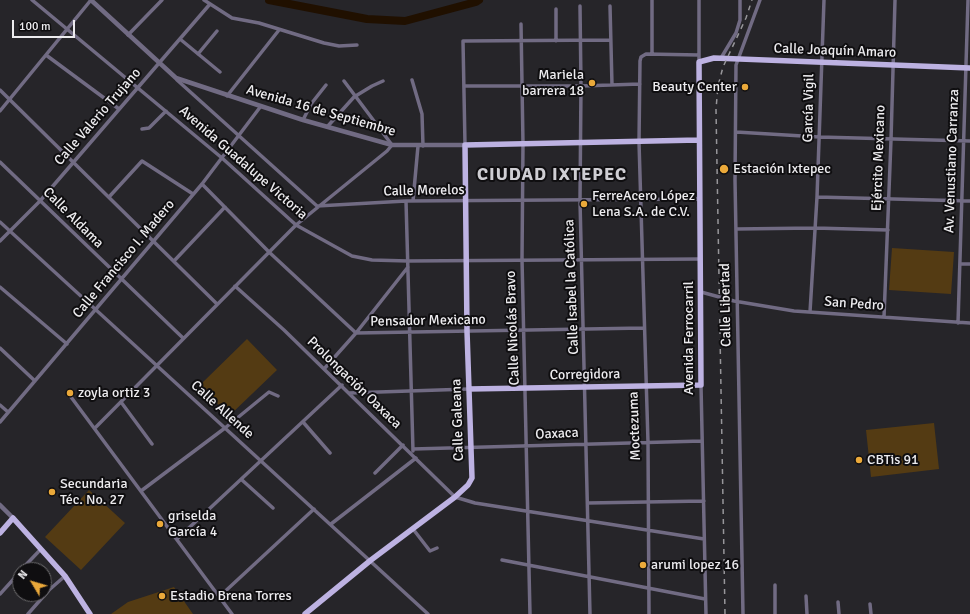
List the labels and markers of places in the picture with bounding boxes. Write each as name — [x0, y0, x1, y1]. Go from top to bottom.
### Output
place label: Mariela barrera 18 — [522, 67, 584, 100]
marker: Mariela barrera 18 — [587, 78, 597, 88]
place label: Beauty Center — [652, 79, 737, 95]
marker: Beauty Center — [740, 82, 750, 92]
place label: Estación Ixtepec — [733, 161, 831, 177]
marker: Estación Ixtepec — [718, 163, 730, 175]
place label: FerreAcero López Lena S.A. de C.V. — [592, 188, 695, 220]
marker: FerreAcero López Lena S.A. de C.V. — [579, 199, 589, 209]
place label: zoyla ortiz 3 — [78, 385, 150, 401]
marker: zoyla ortiz 3 — [65, 388, 75, 398]
place label: CBTis 91 — [867, 452, 919, 468]
marker: CBTis 91 — [854, 455, 864, 465]
place label: Secundaria Téc. No. 27 — [60, 476, 127, 508]
marker: Secundaria Téc. No. 27 — [47, 487, 57, 497]
place label: griselda García 4 — [168, 508, 217, 540]
marker: griselda García 4 — [155, 519, 165, 529]
place label: arumi lopez 16 — [651, 557, 739, 573]
marker: arumi lopez 16 — [638, 560, 648, 570]
place label: Estadio Brena Torres — [170, 588, 292, 604]
marker: Estadio Brena Torres — [157, 591, 167, 601]

